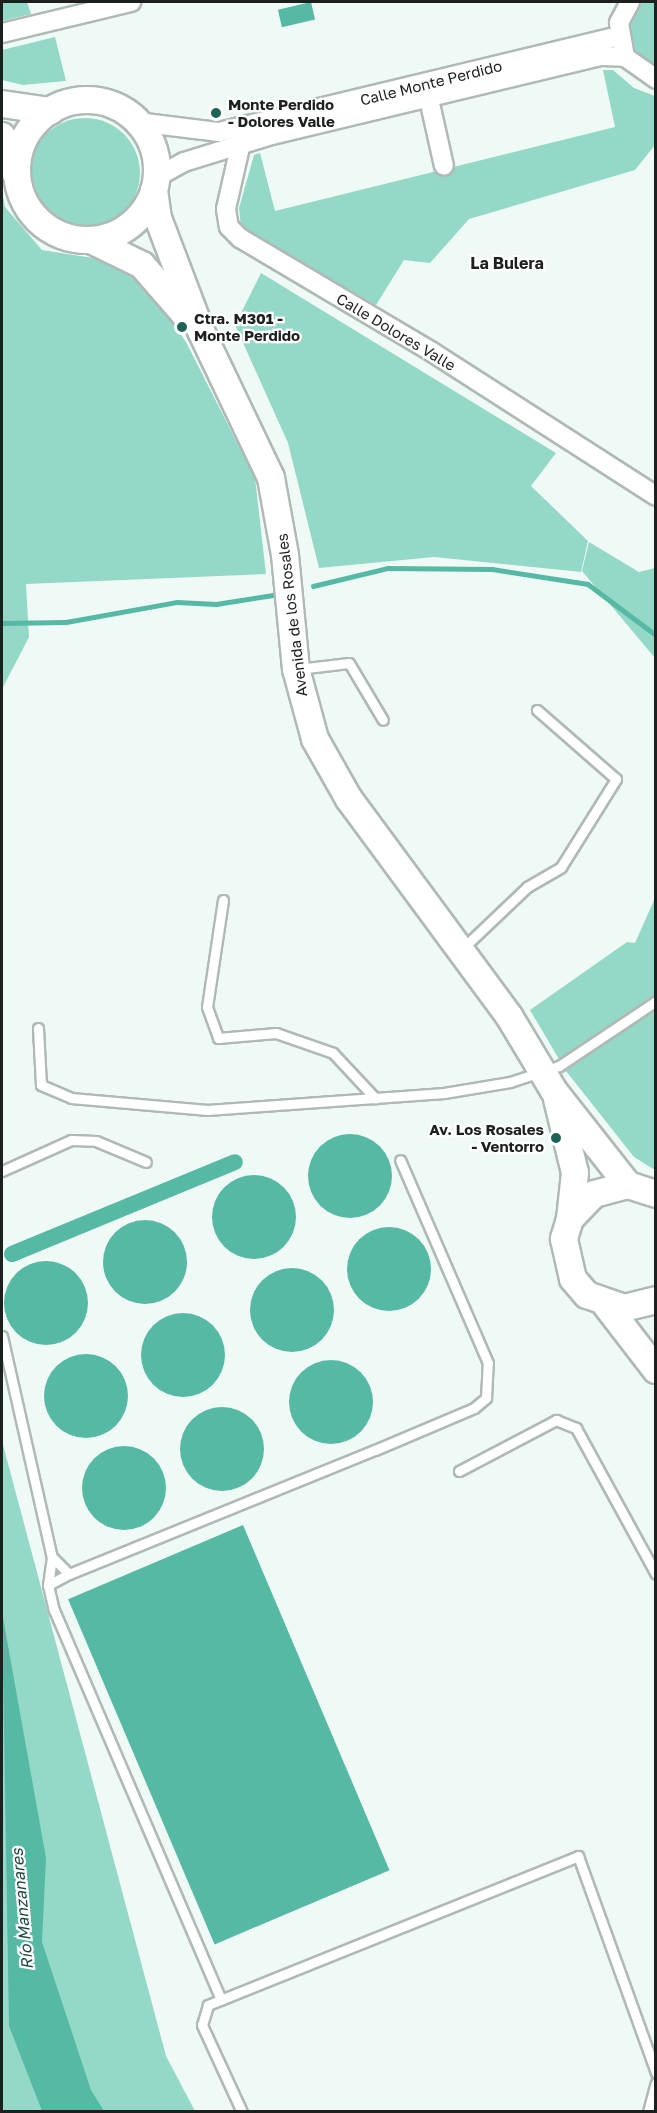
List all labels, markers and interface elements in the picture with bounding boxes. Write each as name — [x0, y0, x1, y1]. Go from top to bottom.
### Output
street label: Calle Monte Perdido — [358, 57, 504, 109]
place label: Monte Perdido - Dolores Valle — [228, 95, 335, 130]
marker: Monte Perdido - Dolores Valle — [209, 106, 223, 120]
district label: La Bulera — [470, 253, 544, 273]
street label: Calle Dolores Valle — [333, 289, 459, 375]
place label: Ctra. M301 - Monte Perdido — [194, 309, 300, 344]
marker: Ctra. M301 - Monte Perdido — [175, 320, 189, 334]
street label: Avenida de los Rosales — [273, 532, 311, 698]
place label: Av. Los Rosales - Ventorro — [429, 1120, 544, 1155]
marker: Av. Los Rosales - Ventorro — [549, 1131, 563, 1145]
water label: Río Manzanares — [7, 1848, 37, 1970]

